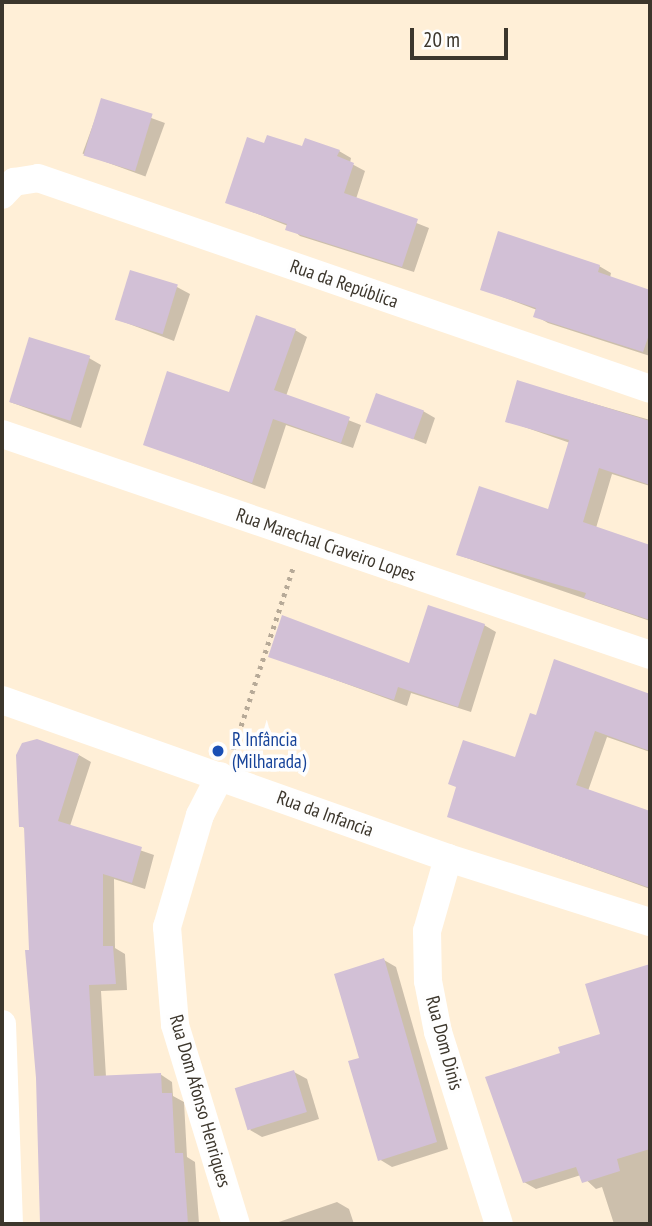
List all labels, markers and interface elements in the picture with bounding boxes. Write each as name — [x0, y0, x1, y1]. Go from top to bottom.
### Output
scale bar — [414, 14, 512, 58]
text: 20 m — [423, 26, 460, 53]
street label: Rua da República — [287, 255, 401, 313]
street label: Rua Marechal Craveiro Lopes — [233, 504, 419, 586]
place label: R Infância (Milharada) — [232, 729, 306, 773]
marker: R Infância (Milharada) — [210, 743, 226, 759]
street label: Rua da Infancia — [274, 786, 376, 842]
street label: Rua Dom Dinis — [420, 993, 468, 1093]
street label: Rua Dom Afonso Henriques — [164, 1012, 236, 1190]

